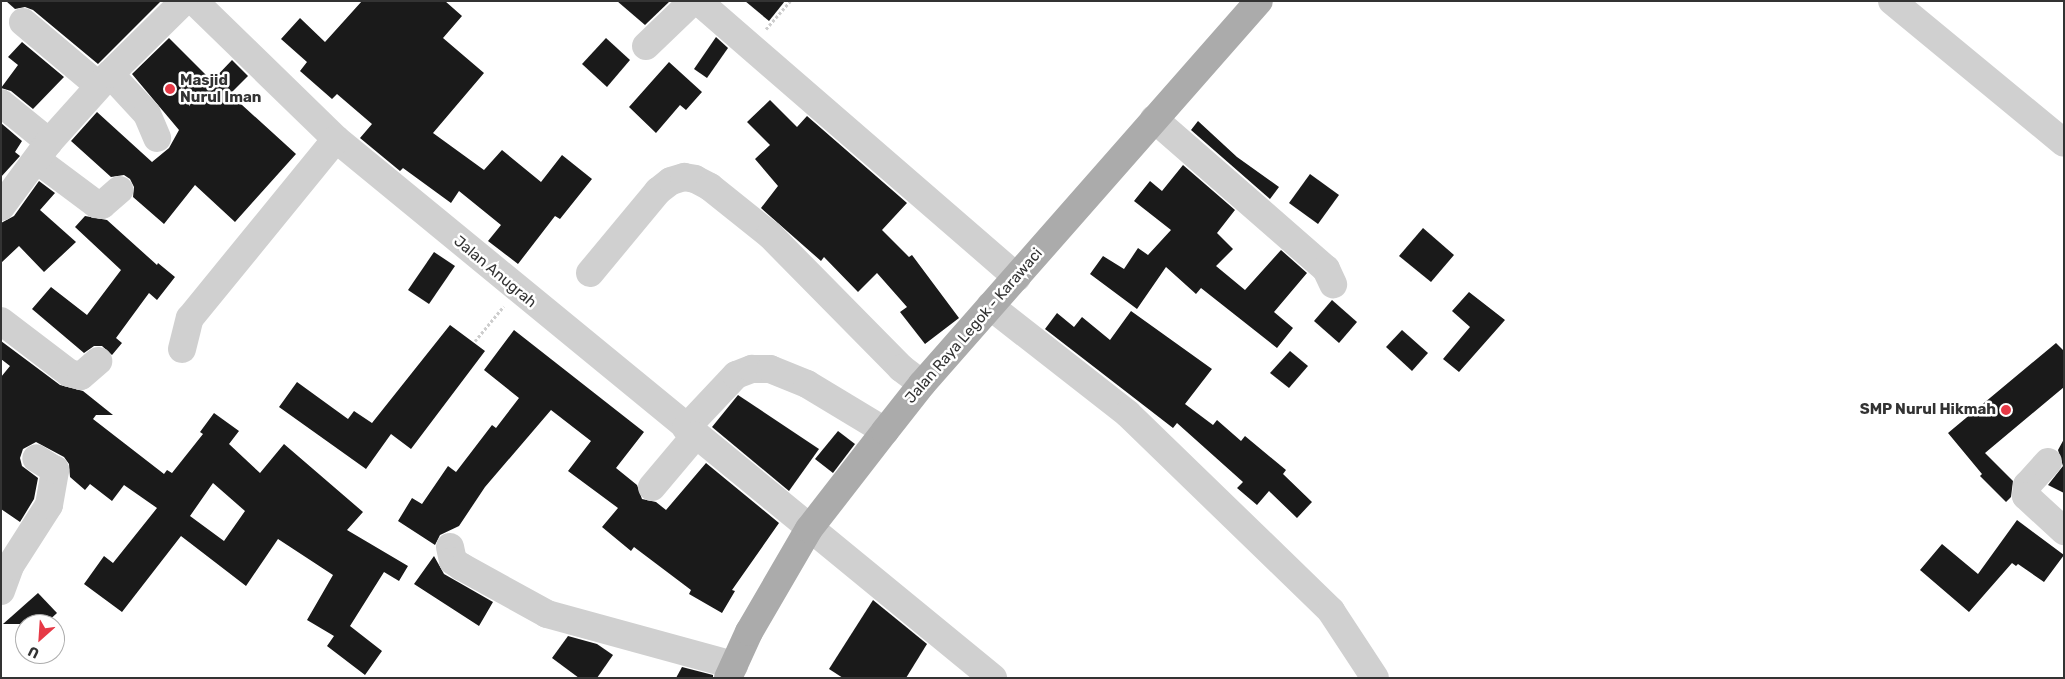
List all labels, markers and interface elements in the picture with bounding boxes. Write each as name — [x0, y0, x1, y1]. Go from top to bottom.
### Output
place label: Masjid Nurul Iman — [180, 71, 261, 106]
marker: Masjid Nurul Iman — [164, 83, 176, 95]
street label: Jalan Anugrah — [450, 232, 540, 312]
street label: Jalan Raya Legok - Karawaci — [902, 245, 1046, 407]
place label: SMP Nurul Hikmah — [1859, 401, 1996, 419]
marker: SMP Nurul Hikmah — [2000, 404, 2012, 416]
north arrow — [15, 614, 65, 664]
text: U — [25, 642, 42, 662]

